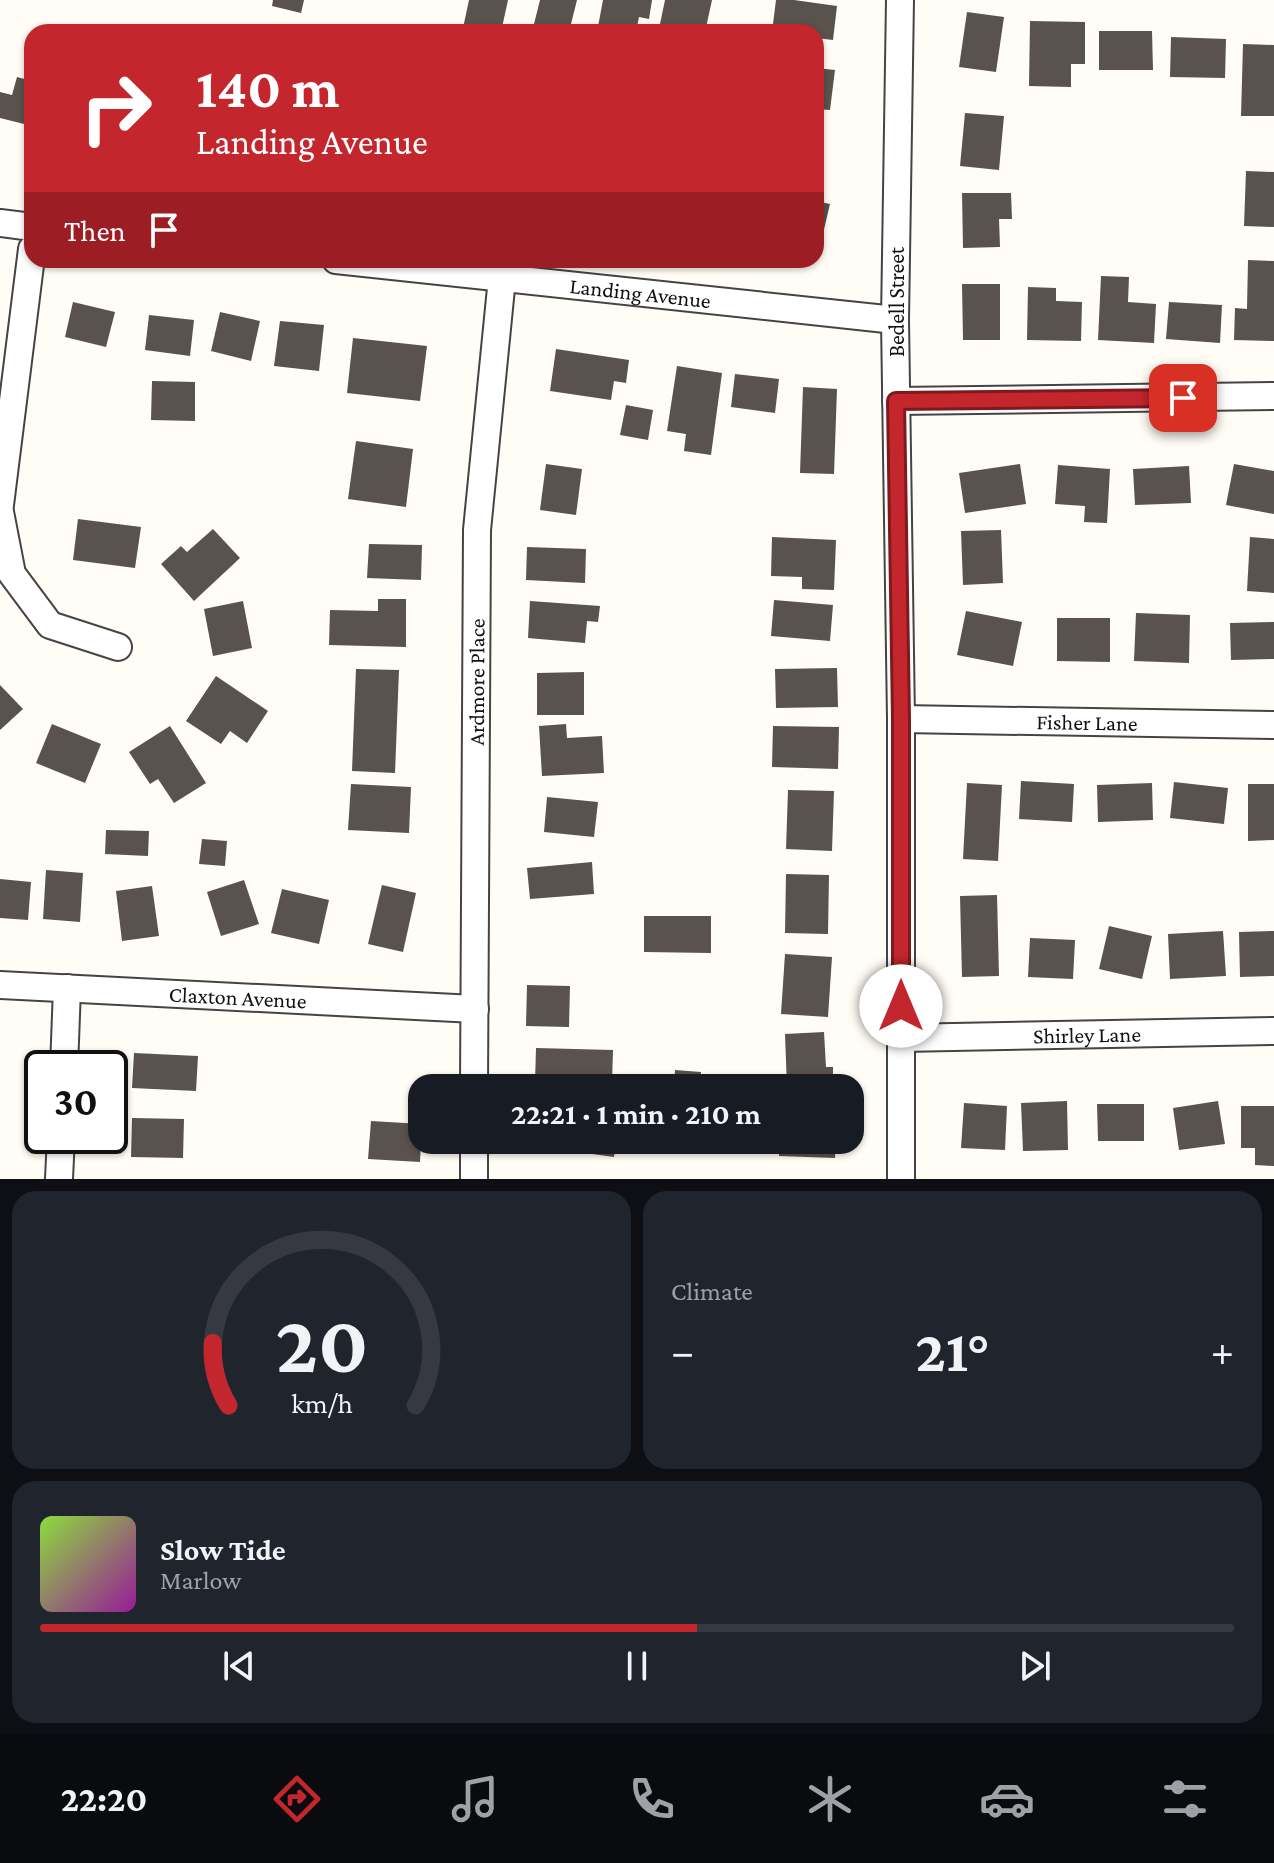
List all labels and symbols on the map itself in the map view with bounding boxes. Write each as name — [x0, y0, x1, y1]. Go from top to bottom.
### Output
street label: Bedell Street — [884, 246, 909, 357]
street label: Landing Avenue — [568, 273, 712, 313]
pin — [1149, 364, 1217, 432]
street label: Ardmore Place — [463, 618, 489, 746]
street label: Fisher Lane — [1036, 709, 1138, 735]
position arrow — [859, 964, 943, 1048]
street label: Claxton Avenue — [168, 981, 307, 1013]
street label: Shirley Lane — [1033, 1021, 1141, 1048]
speed limit sign: 30 — [24, 1050, 128, 1154]

